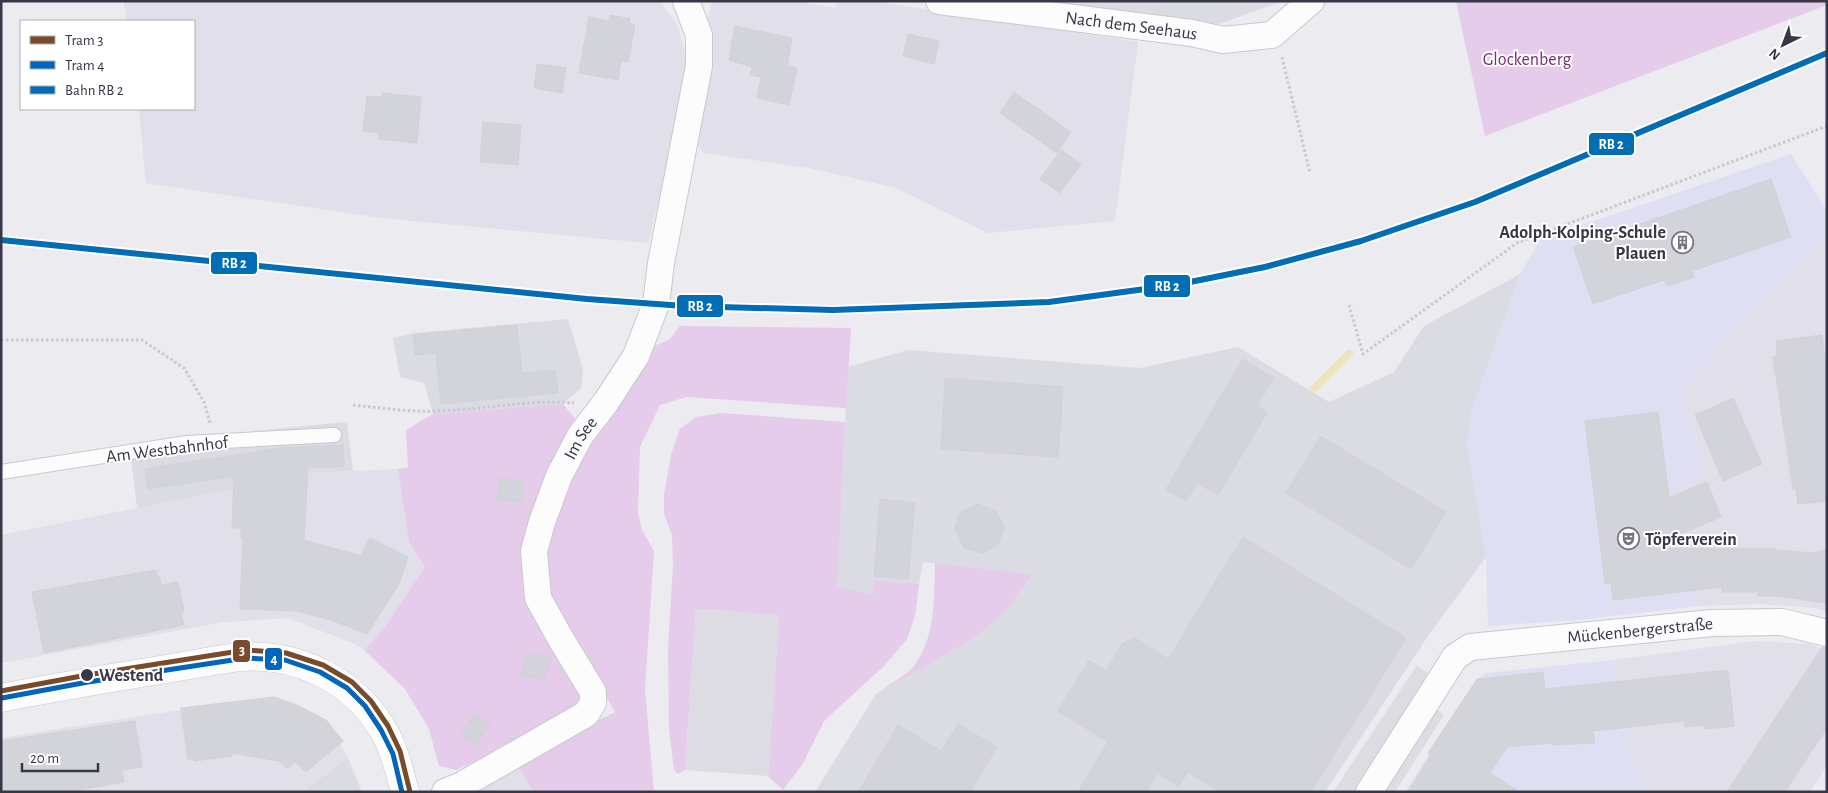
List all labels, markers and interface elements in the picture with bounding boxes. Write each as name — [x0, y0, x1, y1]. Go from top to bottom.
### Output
street label: Nach dem Seehaus — [1064, 9, 1199, 44]
legend — [20, 20, 195, 110]
north arrow — [1758, 20, 1808, 70]
text: Tram 3 — [65, 33, 104, 48]
text: N — [1767, 45, 1783, 62]
park label: Glockenberg — [1483, 51, 1571, 69]
text: Tram 4 — [65, 58, 105, 73]
text: Bahn RB 2 — [65, 83, 124, 98]
line badge: RB 2 — [1588, 132, 1635, 156]
text: RB 2 — [1598, 138, 1624, 152]
place label: Adolph-Kolping-Schule Plauen — [1499, 224, 1666, 263]
building icon: Adolph-Kolping-Schule Plauen — [1670, 230, 1694, 254]
line badge: RB 2 — [210, 251, 258, 275]
text: RB 2 — [221, 257, 247, 271]
line badge: RB 2 — [1143, 274, 1191, 298]
text: RB 2 — [1154, 280, 1180, 294]
line badge: RB 2 — [676, 294, 724, 318]
text: RB 2 — [687, 300, 713, 314]
street label: Im See — [561, 414, 601, 463]
street label: Am Westbahnhof — [105, 433, 231, 466]
theatre icon: Töpferverein — [1617, 527, 1641, 551]
place label: Töpferverein — [1645, 531, 1737, 549]
street label: Mückenbergerstraße — [1566, 615, 1714, 647]
line badge: 3 — [232, 639, 251, 663]
text: 3 — [239, 644, 245, 658]
line badge: 4 — [264, 647, 283, 671]
text: 4 — [270, 653, 278, 667]
marker: Westend — [79, 667, 95, 683]
place label: Westend — [99, 667, 164, 685]
scale bar — [22, 740, 99, 772]
text: 20 m — [30, 751, 59, 766]

